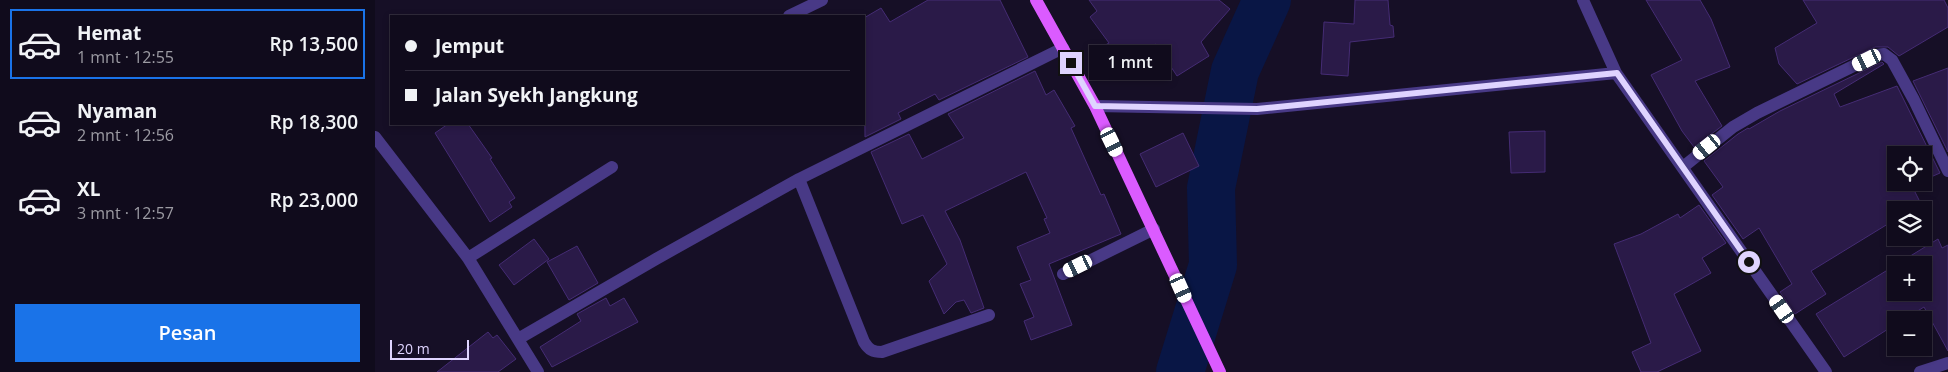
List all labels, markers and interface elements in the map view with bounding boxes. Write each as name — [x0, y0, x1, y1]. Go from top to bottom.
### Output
text: Hemat — [77, 20, 141, 46]
icon: car — [17, 22, 62, 67]
text: Rp 13,500 — [270, 31, 358, 57]
text: Jemput — [435, 33, 504, 59]
text: 1 mnt · 12:55 — [77, 46, 174, 68]
callout: 1 mnt — [1089, 46, 1171, 80]
car — [1850, 47, 1883, 73]
text: 1 mnt — [1107, 51, 1153, 73]
route end — [1060, 52, 1082, 74]
text: Jalan Syekh Jangkung — [435, 82, 638, 108]
text: Nyaman — [77, 98, 157, 124]
icon: car — [17, 100, 62, 145]
text: Rp 18,300 — [270, 109, 358, 135]
text: 2 mnt · 12:56 — [77, 124, 174, 146]
car — [1098, 125, 1125, 159]
car — [1690, 132, 1723, 162]
map controls — [1887, 146, 1932, 356]
button: locate — [1887, 146, 1932, 191]
text: XL — [77, 176, 100, 202]
icon: car — [17, 178, 62, 223]
text: Rp 23,000 — [270, 187, 358, 213]
button: layers — [1887, 201, 1932, 246]
text: 3 mnt · 12:57 — [77, 202, 174, 224]
route start — [1738, 251, 1760, 273]
car — [1061, 253, 1094, 279]
button: + — [1887, 256, 1932, 301]
car — [1168, 271, 1193, 305]
car — [1767, 292, 1796, 326]
button: Pesan — [15, 304, 360, 362]
button: − — [1887, 311, 1932, 356]
scale bar — [390, 337, 469, 360]
text: 20 m — [397, 339, 430, 358]

